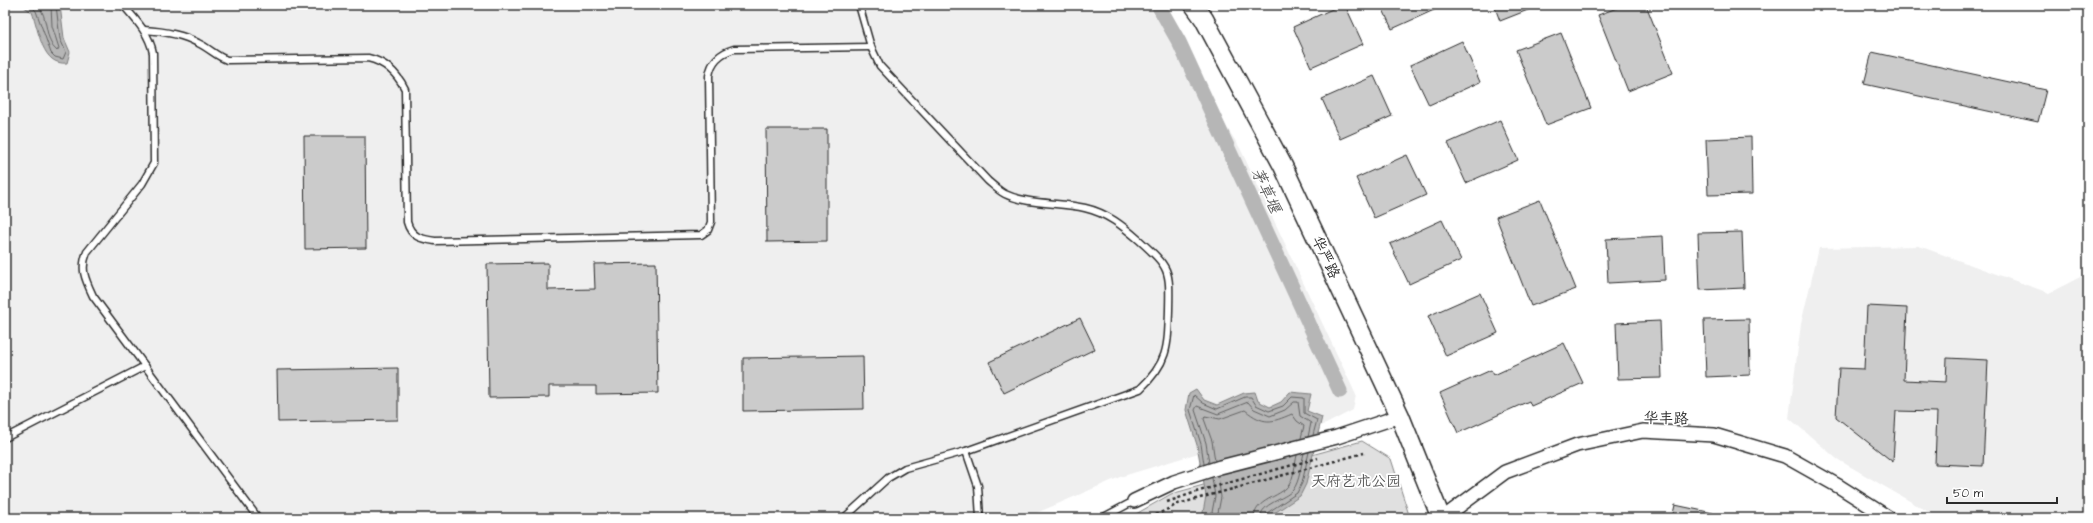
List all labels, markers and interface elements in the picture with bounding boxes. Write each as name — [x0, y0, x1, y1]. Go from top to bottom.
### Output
water label: 茅草堰 — [1246, 164, 1287, 219]
street label: 华严路 — [1307, 232, 1345, 282]
street label: 华丰路 — [1643, 408, 1689, 429]
park label: 天府艺术公园 — [1311, 471, 1401, 492]
scale bar — [1947, 479, 2057, 505]
text: 50 m — [1953, 485, 1984, 502]

